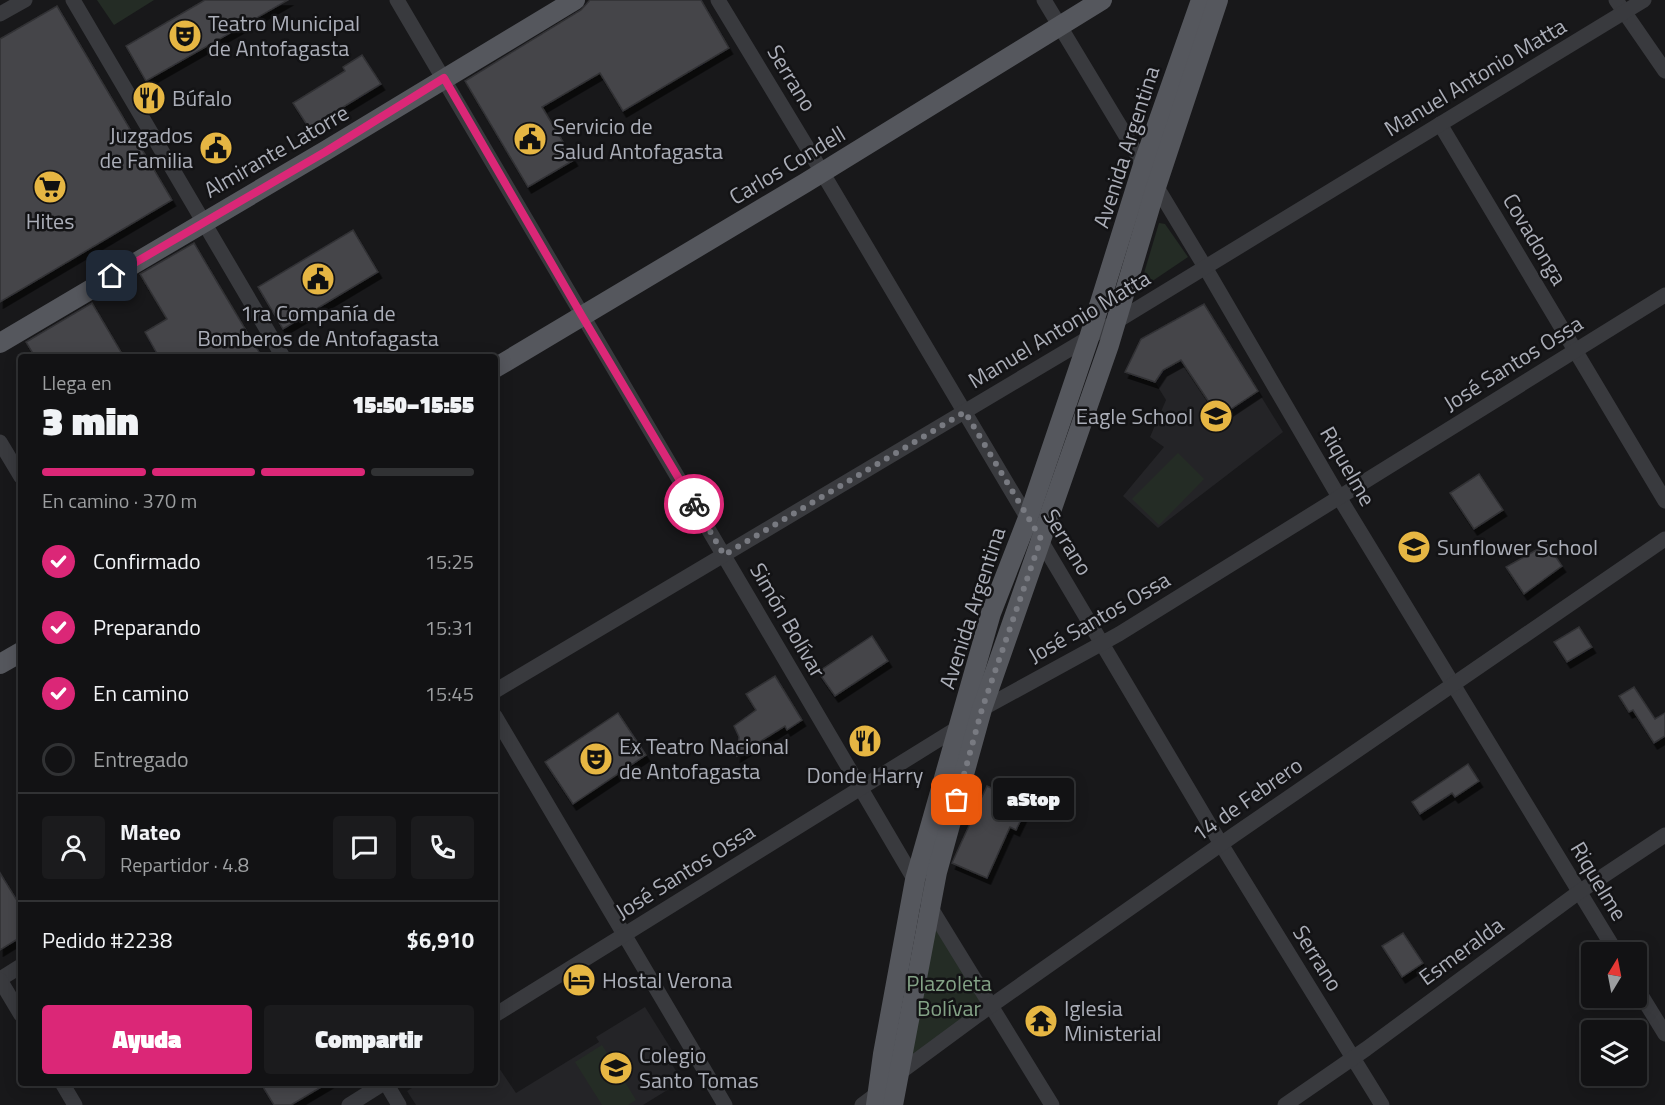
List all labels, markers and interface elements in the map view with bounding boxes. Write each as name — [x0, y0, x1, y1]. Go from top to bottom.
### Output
place label: Teatro Municipal de Antofagasta — [208, 6, 360, 65]
street label: Manuel Antonio Matta — [1377, 9, 1573, 145]
theatre icon: Teatro Municipal de Antofagasta — [167, 18, 203, 54]
street label: Serrano — [759, 38, 825, 118]
street label: Avenida Argentina — [1084, 62, 1168, 232]
restaurant icon: Búfalo — [131, 80, 167, 116]
place label: Búfalo — [172, 81, 232, 115]
street label: Almirante Latorre — [197, 96, 355, 206]
place label: Servicio de Salud Antofagasta — [553, 109, 723, 168]
street label: Carlos Condell — [722, 117, 852, 213]
place label: Juzgados de Familia — [99, 118, 193, 177]
public building icon: Servicio de Salud Antofagasta — [512, 121, 548, 157]
public building icon: Juzgados de Familia — [198, 130, 234, 166]
supermarket icon: Hites — [32, 169, 68, 205]
street label: Covadonga — [1494, 187, 1576, 291]
place label: Hites — [26, 204, 74, 238]
pin — [86, 250, 137, 301]
icon: home — [95, 259, 128, 292]
public building icon: 1ra Compañía de Bomberos de Antofagasta — [300, 261, 336, 297]
street label: Manuel Antonio Matta — [961, 261, 1157, 397]
place label: 1ra Compañía de Bomberos de Antofagasta — [197, 296, 439, 355]
street label: José Santos Ossa — [1437, 306, 1589, 420]
text: Llega en — [42, 367, 112, 398]
text: 15:50–15:55 — [352, 388, 474, 422]
text: 3 min — [42, 391, 139, 450]
school or university icon: Eagle School — [1198, 398, 1234, 434]
place label: Eagle School — [1076, 399, 1193, 433]
street label: Riquelme — [1311, 420, 1385, 512]
courier — [664, 474, 724, 534]
text: En camino · 370 m — [42, 485, 197, 516]
icon: bike — [678, 488, 711, 521]
street label: Serrano — [1035, 502, 1101, 582]
street label: Avenida Argentina — [930, 523, 1014, 693]
school or university icon: Sunflower School — [1396, 529, 1432, 565]
place label: Sunflower School — [1437, 530, 1598, 564]
text: Confirmado — [93, 544, 201, 578]
icon: check — [42, 545, 75, 578]
text: 15:25 — [425, 546, 474, 577]
street label: Simón Bolívar — [741, 556, 835, 684]
street label: José Santos Ossa — [1022, 562, 1176, 672]
text: Preparando — [93, 610, 201, 644]
icon: check — [42, 611, 75, 644]
text: 15:31 — [425, 612, 474, 643]
text: En camino — [93, 676, 189, 710]
icon: check — [42, 677, 75, 710]
text: 15:45 — [425, 678, 474, 709]
restaurant icon: Donde Harry — [847, 723, 883, 759]
place label: Ex Teatro Nacional de Antofagasta — [619, 729, 789, 788]
theatre icon: Ex Teatro Nacional de Antofagasta — [578, 741, 614, 777]
text: Entregado — [93, 742, 189, 776]
street label: 14 de Febrero — [1185, 748, 1309, 850]
place label: Donde Harry — [807, 758, 924, 792]
pin — [931, 774, 982, 825]
callout: aStop — [993, 779, 1074, 821]
icon: bag — [940, 783, 973, 816]
text: aStop — [1007, 783, 1060, 814]
street label: José Santos Ossa — [609, 814, 761, 928]
text: Mateo — [120, 815, 181, 849]
button: person — [42, 816, 105, 879]
button: chat — [333, 816, 396, 879]
button: phone — [411, 816, 474, 879]
street label: Riquelme — [1562, 835, 1636, 927]
text: Repartidor · 4.8 — [120, 849, 249, 880]
street label: Esmeralda — [1411, 908, 1511, 994]
street label: Serrano — [1284, 918, 1352, 998]
text: Pedido #2238 — [42, 923, 172, 957]
text: $6,910 — [407, 923, 474, 957]
north arrow — [1581, 942, 1647, 1008]
map controls — [1581, 942, 1647, 1086]
hotel icon: Hostal Verona — [561, 962, 597, 998]
place label: Hostal Verona — [602, 963, 732, 997]
park label: Plazoleta Bolívar — [906, 966, 992, 1025]
place label: Iglesia Ministerial — [1064, 991, 1162, 1050]
temple icon: Iglesia Ministerial — [1023, 1003, 1059, 1039]
button: Ayuda — [42, 1005, 252, 1074]
button: Compartir — [264, 1005, 474, 1074]
button: layers — [1581, 1020, 1647, 1086]
place label: Colegio Santo Tomas — [639, 1038, 759, 1097]
school or university icon: Colegio Santo Tomas — [598, 1050, 634, 1086]

